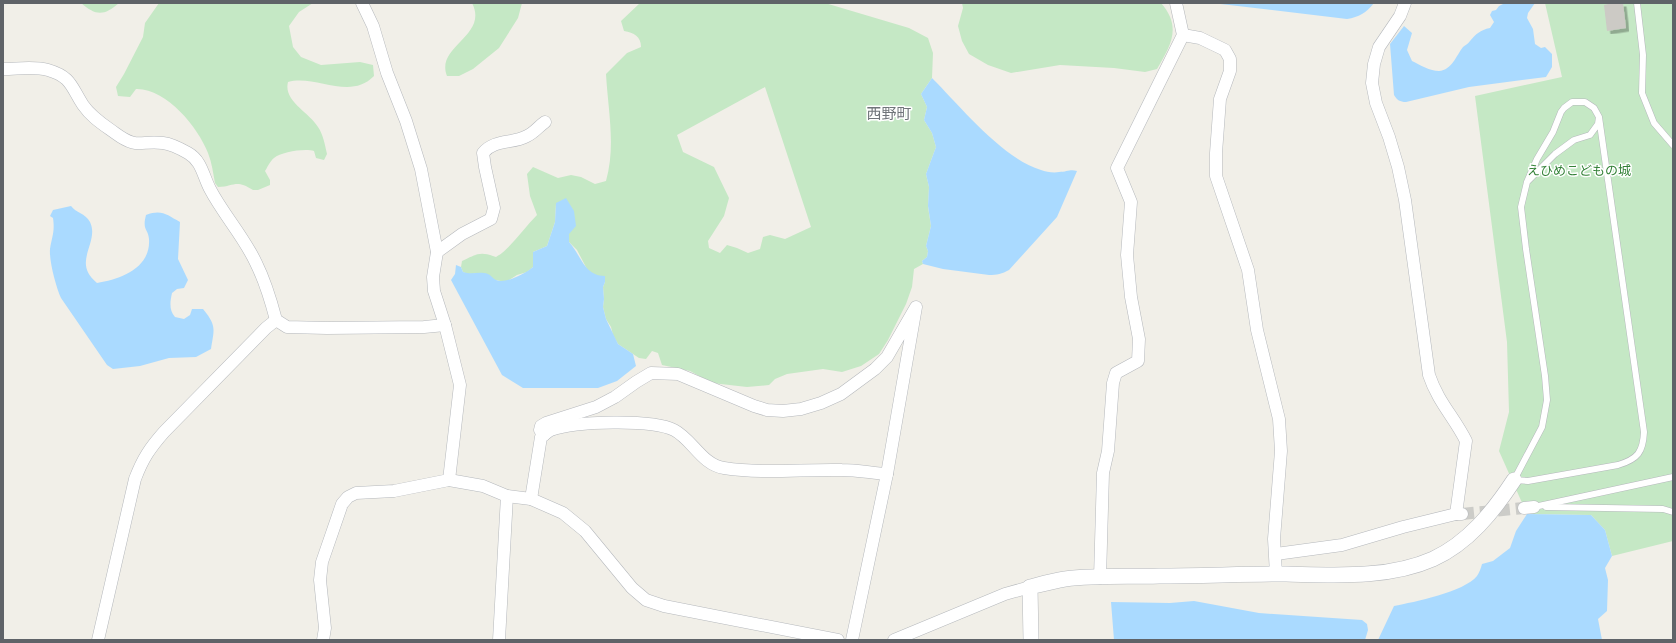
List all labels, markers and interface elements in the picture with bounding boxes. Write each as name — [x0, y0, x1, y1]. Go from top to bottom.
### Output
district label: 西野町 — [866, 105, 912, 123]
park label: えひめこどもの城 — [1527, 163, 1631, 178]

